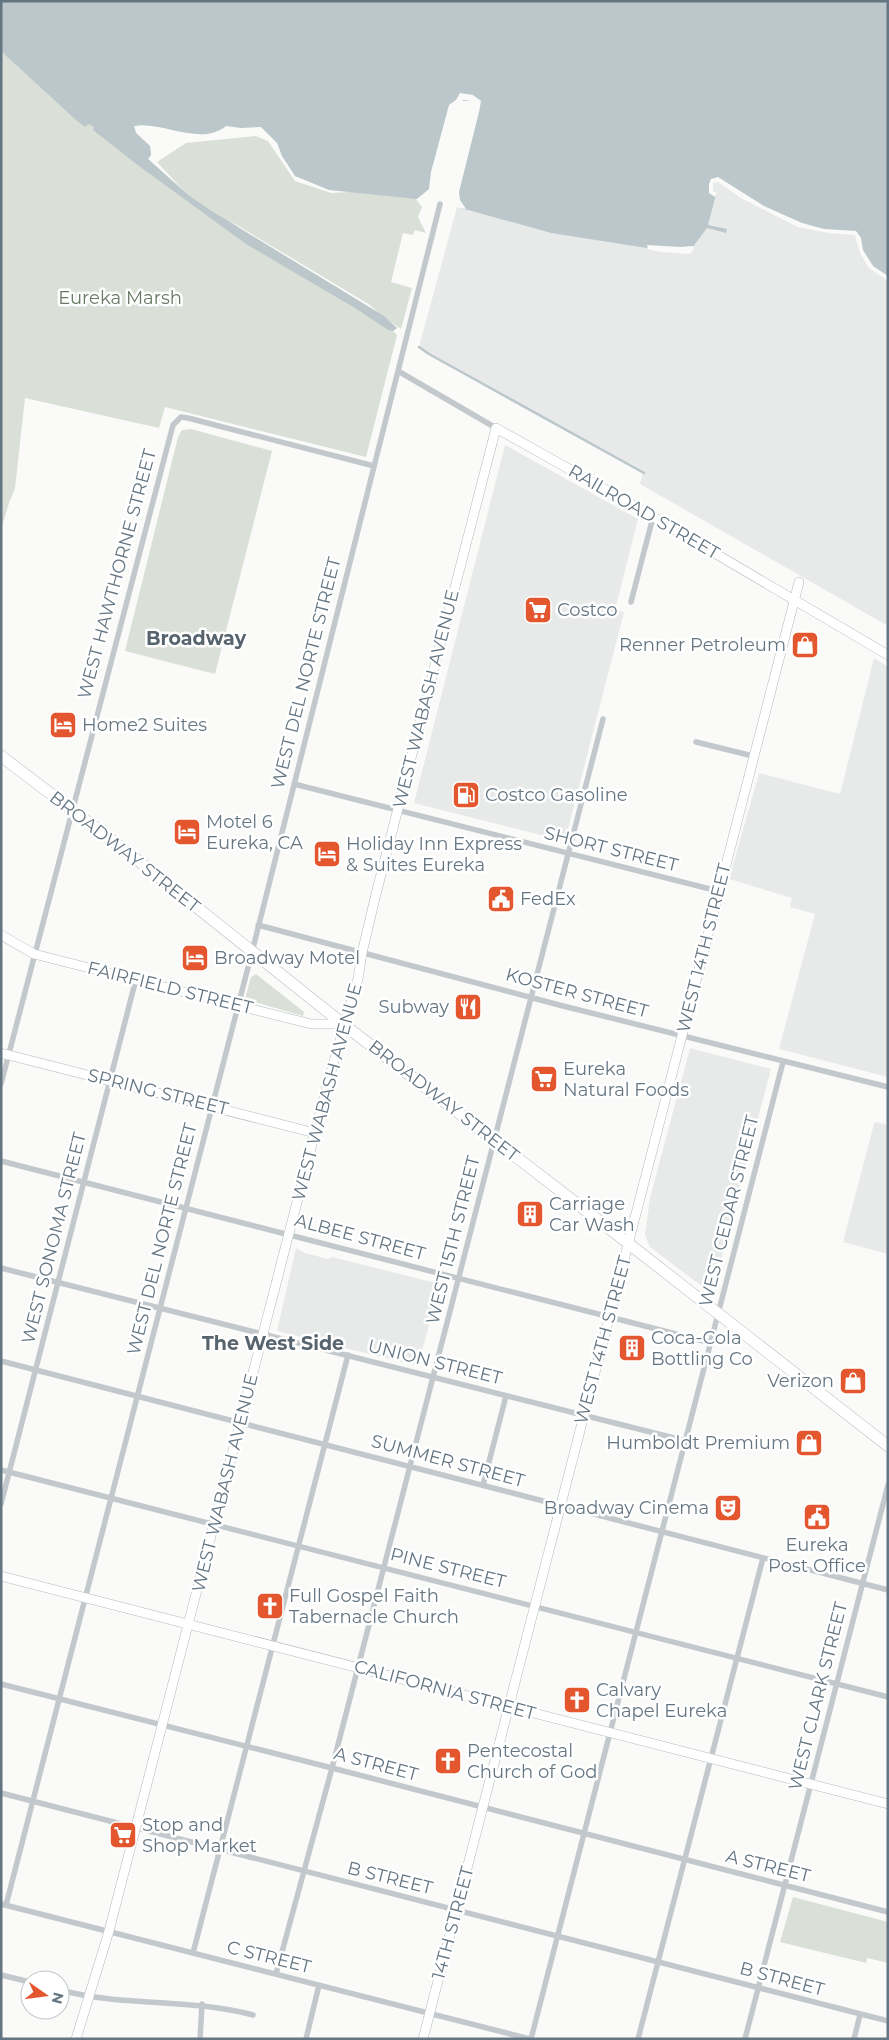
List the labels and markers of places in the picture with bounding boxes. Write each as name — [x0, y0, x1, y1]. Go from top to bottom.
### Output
supermarket icon: Costco — [523, 595, 553, 625]
place label: Costco — [557, 599, 618, 621]
shop icon: Renner Petroleum — [790, 630, 820, 660]
place label: Renner Petroleum — [619, 634, 786, 656]
hotel icon: Home2 Suites — [48, 710, 78, 740]
place label: Home2 Suites — [82, 714, 207, 736]
fuel station icon: Costco Gasoline — [451, 780, 481, 810]
place label: Costco Gasoline — [485, 784, 628, 806]
place label: Motel 6 Eureka, CA — [206, 811, 303, 854]
hotel icon: Motel 6 Eureka, CA — [172, 817, 202, 847]
place label: Holiday Inn Express & Suites Eureka — [346, 833, 522, 876]
hotel icon: Holiday Inn Express & Suites Eureka — [312, 839, 342, 869]
public building icon: FedEx — [486, 884, 516, 914]
place label: FedEx — [520, 888, 576, 910]
hotel icon: Broadway Motel — [180, 943, 210, 973]
place label: Broadway Motel — [214, 947, 360, 969]
restaurant icon: Subway — [453, 992, 483, 1022]
place label: Subway — [378, 996, 449, 1018]
place label: Eureka Natural Foods — [563, 1058, 689, 1101]
supermarket icon: Eureka Natural Foods — [529, 1064, 559, 1094]
place label: Carriage Car Wash — [549, 1193, 635, 1236]
building icon: Carriage Car Wash — [515, 1199, 545, 1229]
place label: Coca-Cola Bottling Co — [651, 1327, 753, 1370]
building icon: Coca-Cola Bottling Co — [617, 1333, 647, 1363]
shop icon: Verizon — [838, 1366, 868, 1396]
place label: Verizon — [767, 1370, 834, 1392]
shop icon: Humboldt Premium — [794, 1428, 824, 1458]
place label: Humboldt Premium — [606, 1432, 790, 1454]
theatre icon: Broadway Cinema — [713, 1493, 743, 1523]
place label: Broadway Cinema — [544, 1497, 709, 1519]
public building icon: Eureka Post Office — [802, 1502, 832, 1532]
place label: Eureka Post Office — [768, 1534, 866, 1577]
place label: Full Gospel Faith Tabernacle Church — [289, 1585, 459, 1628]
church icon: Full Gospel Faith Tabernacle Church — [255, 1591, 285, 1621]
place label: Calvary Chapel Eureka — [596, 1679, 727, 1722]
church icon: Calvary Chapel Eureka — [562, 1685, 592, 1715]
place label: Pentecostal Church of God — [467, 1740, 597, 1783]
church icon: Pentecostal Church of God — [433, 1746, 463, 1776]
place label: Stop and Shop Market — [142, 1814, 257, 1857]
supermarket icon: Stop and Shop Market — [108, 1820, 138, 1850]

